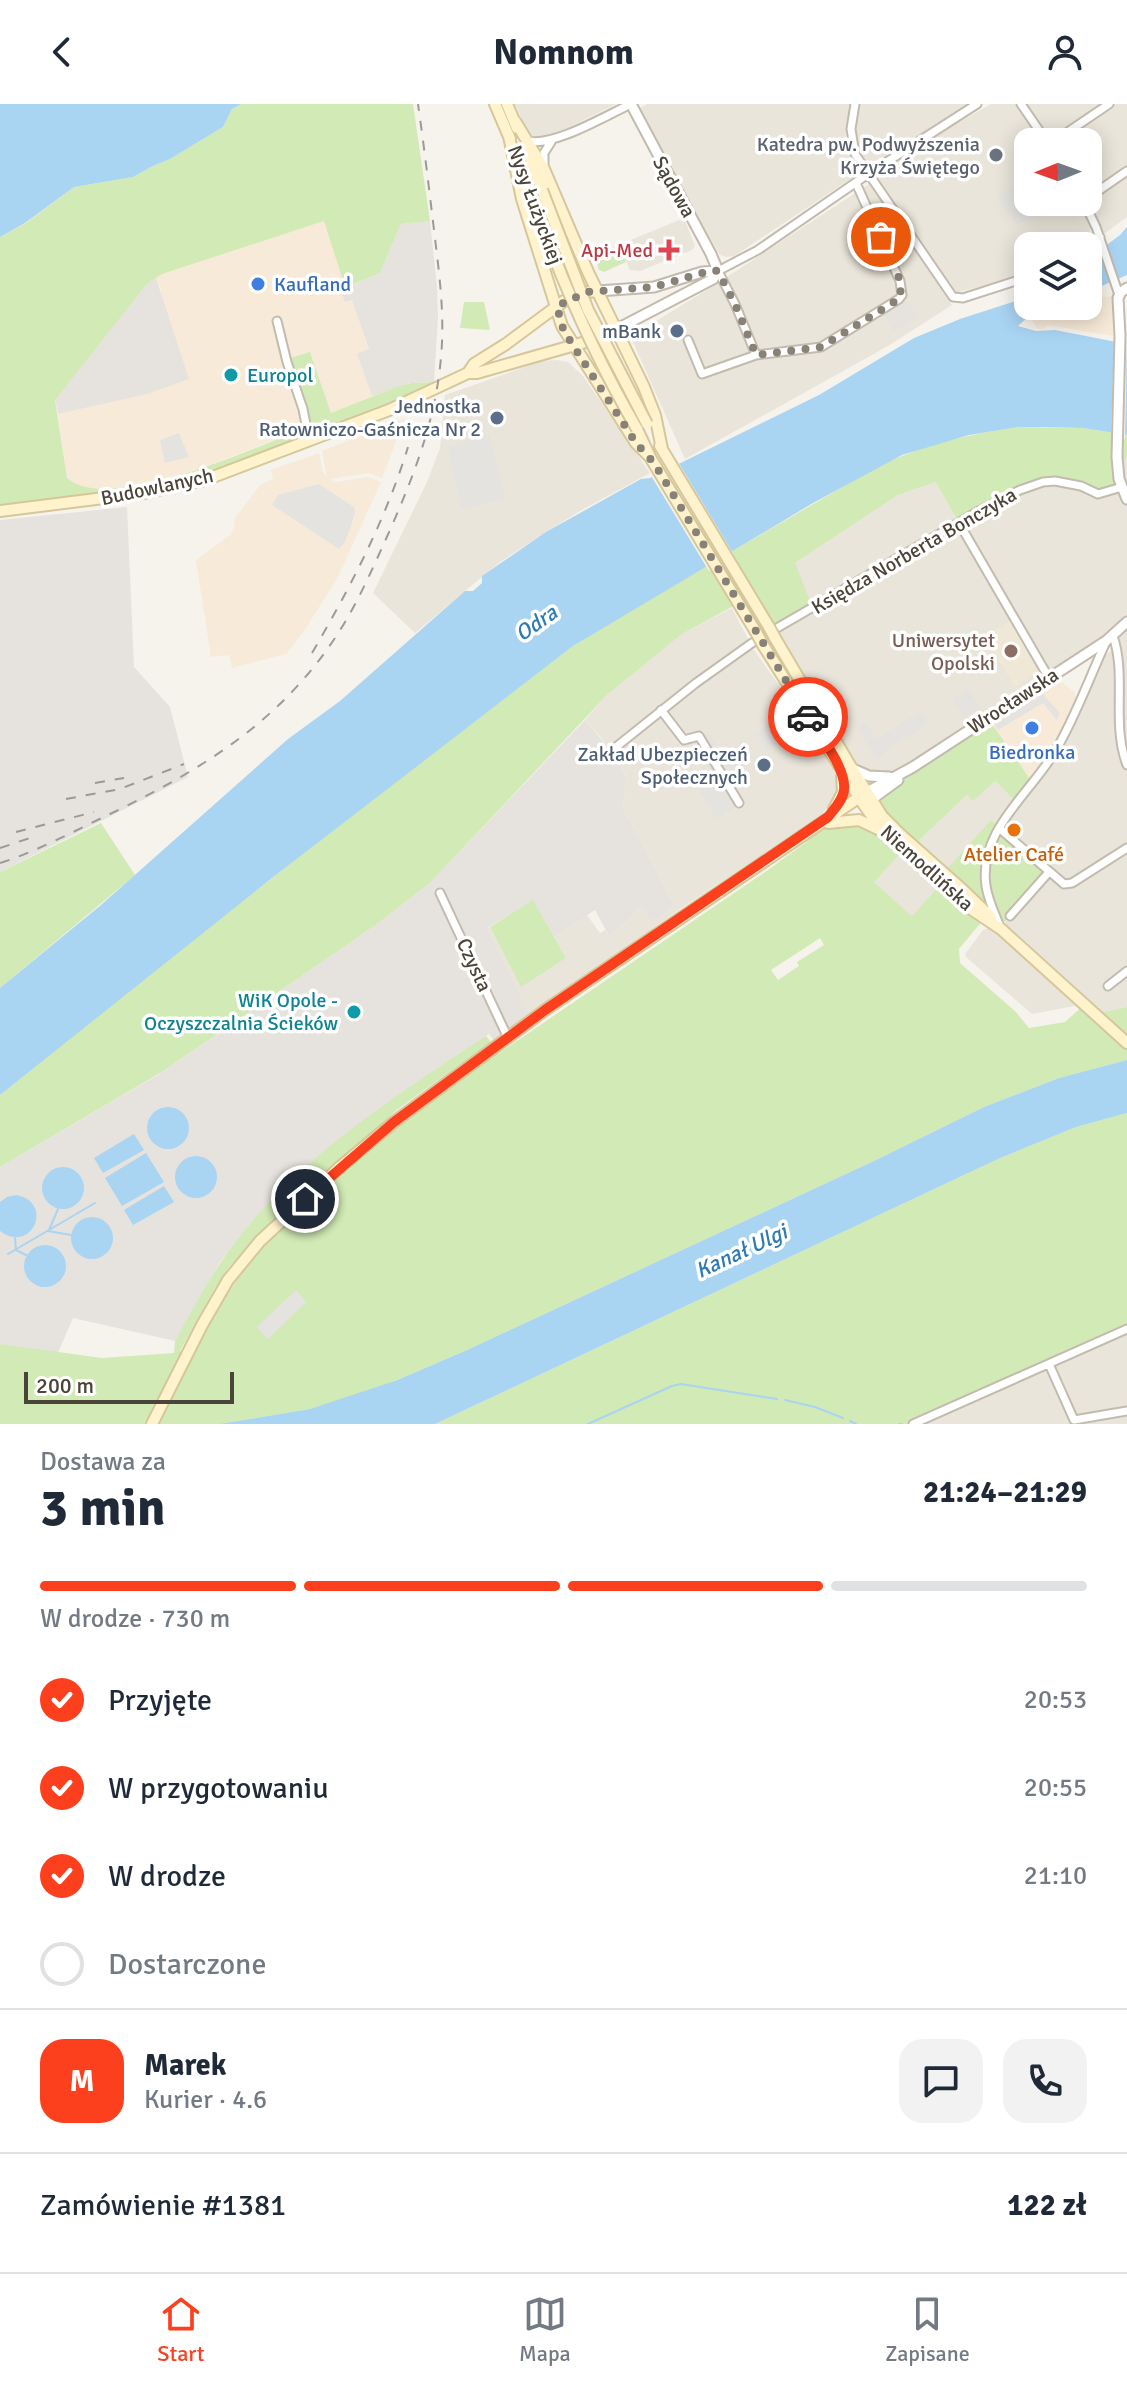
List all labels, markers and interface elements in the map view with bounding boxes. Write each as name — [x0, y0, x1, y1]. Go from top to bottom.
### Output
icon: back — [40, 30, 84, 74]
text: Nomnom — [493, 30, 634, 75]
icon: person — [1043, 30, 1087, 74]
north arrow — [1014, 128, 1102, 216]
map controls — [1014, 128, 1102, 320]
place label: Katedra pw. Podwyższenia Krzyża Świętego — [757, 132, 980, 180]
street label: Nysy Łużyckiej — [502, 142, 568, 268]
marker: Katedra pw. Podwyższenia Krzyża Świętego — [987, 146, 1005, 164]
street label: Sądowa — [647, 152, 701, 222]
pin — [847, 203, 915, 271]
icon: bag — [859, 215, 903, 259]
button: layers — [1014, 232, 1102, 320]
place label: Api-Med — [581, 238, 653, 263]
marker: Api-Med — [660, 241, 678, 259]
place label: Kaufland — [274, 272, 351, 297]
marker: Kaufland — [249, 275, 267, 293]
place label: mBank — [602, 319, 661, 344]
marker: mBank — [668, 322, 686, 340]
place label: Europol — [247, 363, 313, 388]
marker: Europol — [222, 366, 240, 384]
place label: Jednostka Ratowniczo-Gaśnicza Nr 2 — [259, 394, 481, 442]
marker: Jednostka Ratowniczo-Gaśnicza Nr 2 — [488, 409, 506, 427]
street label: Budowlanych — [98, 463, 216, 511]
street label: Księdza Norberta Bonczyka — [807, 482, 1021, 620]
water label: Odra — [510, 598, 563, 647]
place label: Uniwersytet Opolski — [892, 628, 995, 676]
marker: Uniwersytet Opolski — [1002, 642, 1020, 660]
street label: Wrocławska — [963, 662, 1063, 740]
courier — [768, 677, 848, 757]
icon: car — [786, 695, 830, 739]
marker: Biedronka — [1023, 719, 1041, 737]
place label: Biedronka — [989, 740, 1075, 765]
place label: Zakład Ubezpieczeń Społecznych — [578, 742, 748, 790]
marker: Zakład Ubezpieczeń Społecznych — [755, 756, 773, 774]
street label: Niemodlińska — [875, 820, 979, 916]
marker: Atelier Café — [1005, 821, 1023, 839]
place label: Atelier Café — [964, 842, 1064, 867]
street label: Czysta — [451, 934, 497, 996]
place label: WiK Opole - Oczyszczalnia Ścieków — [144, 988, 339, 1036]
marker: WiK Opole - Oczyszczalnia Ścieków — [345, 1003, 363, 1021]
pin — [271, 1165, 339, 1233]
icon: home — [283, 1177, 327, 1221]
water label: Kanał Ulgi — [691, 1217, 793, 1284]
scale bar — [24, 1368, 234, 1404]
text: 200 m — [36, 1372, 94, 1399]
text: Dostawa za — [40, 1446, 166, 1478]
text: 21:24–21:29 — [923, 1474, 1087, 1511]
text: 3 min — [40, 1476, 166, 1540]
text: W drodze · 730 m — [40, 1603, 230, 1635]
icon: check — [40, 1678, 84, 1722]
text: Przyjęte — [108, 1682, 212, 1719]
text: 20:53 — [1024, 1684, 1087, 1716]
icon: check — [40, 1766, 84, 1810]
text: W przygotowaniu — [108, 1770, 329, 1807]
text: 20:55 — [1024, 1772, 1087, 1804]
icon: check — [40, 1854, 84, 1898]
text: W drodze — [108, 1858, 226, 1895]
text: 21:10 — [1024, 1860, 1087, 1892]
text: Dostarczone — [108, 1946, 266, 1983]
button: chat — [899, 2039, 983, 2123]
button: phone — [1003, 2039, 1087, 2123]
text: Marek — [144, 2047, 226, 2084]
text: M — [69, 2063, 95, 2100]
text: Kurier · 4.6 — [144, 2084, 267, 2116]
text: Zamówienie #1381 — [40, 2187, 286, 2224]
text: 122 zł — [1007, 2187, 1087, 2224]
tab: Start — [157, 2292, 205, 2367]
tab: Mapa — [519, 2292, 571, 2367]
tab: Zapisane — [885, 2292, 970, 2367]

